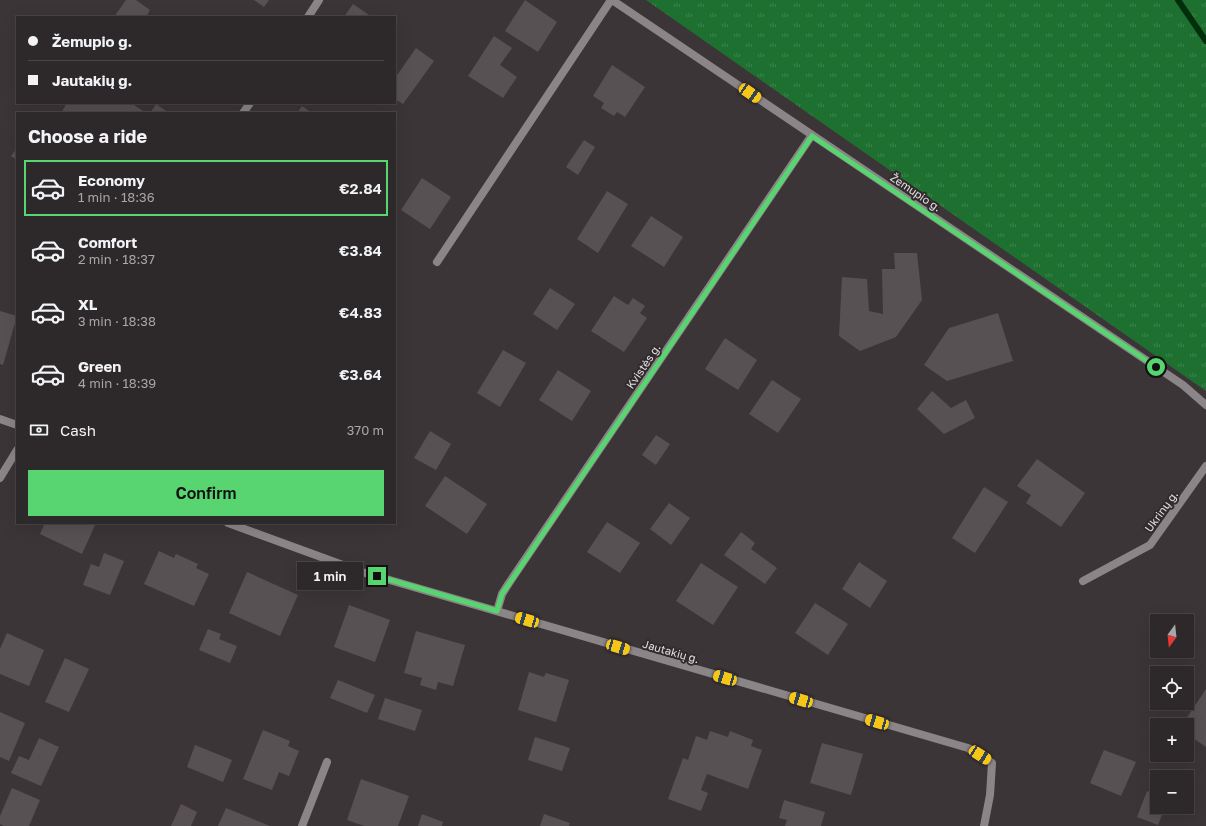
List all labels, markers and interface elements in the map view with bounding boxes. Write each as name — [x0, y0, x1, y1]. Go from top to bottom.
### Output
text: Žemupio g. — [52, 32, 132, 50]
text: Jautakių g. — [52, 71, 132, 89]
car — [737, 81, 763, 105]
text: Choose a ride — [28, 125, 147, 147]
icon: car — [30, 170, 66, 206]
street label: Žemupio g. — [888, 170, 944, 214]
text: Economy — [78, 171, 145, 189]
text: €2.84 — [339, 179, 382, 197]
text: 1 min · 18:36 — [78, 189, 155, 205]
icon: car — [30, 232, 66, 268]
text: Comfort — [78, 233, 137, 251]
text: €3.84 — [339, 241, 382, 259]
text: 2 min · 18:37 — [78, 251, 155, 267]
icon: car — [30, 294, 66, 330]
text: XL — [78, 295, 97, 313]
text: €4.83 — [339, 303, 382, 321]
text: 3 min · 18:38 — [78, 313, 156, 329]
street label: Kvistės g. — [623, 341, 663, 391]
icon: car — [30, 356, 66, 392]
text: Green — [78, 357, 121, 375]
route start — [1147, 358, 1165, 376]
text: €3.64 — [339, 365, 382, 383]
text: 4 min · 18:39 — [78, 375, 156, 391]
icon: cash — [28, 419, 50, 441]
text: Cash — [60, 421, 96, 439]
text: 370 m — [347, 422, 384, 438]
button: Confirm — [28, 470, 384, 516]
street label: Ukrinų g. — [1142, 488, 1180, 534]
callout: 1 min — [297, 562, 363, 590]
route end — [368, 567, 386, 585]
text: 1 min — [314, 568, 346, 584]
car — [514, 611, 540, 629]
north arrow — [1150, 614, 1194, 658]
map controls — [1150, 614, 1194, 814]
street label: Jautakių g. — [641, 637, 701, 665]
car — [605, 638, 631, 656]
button: locate — [1150, 666, 1194, 710]
car — [712, 669, 738, 687]
car — [788, 691, 814, 709]
car — [864, 713, 890, 731]
button: + — [1150, 718, 1194, 762]
car — [967, 743, 993, 767]
button: − — [1150, 770, 1194, 814]

